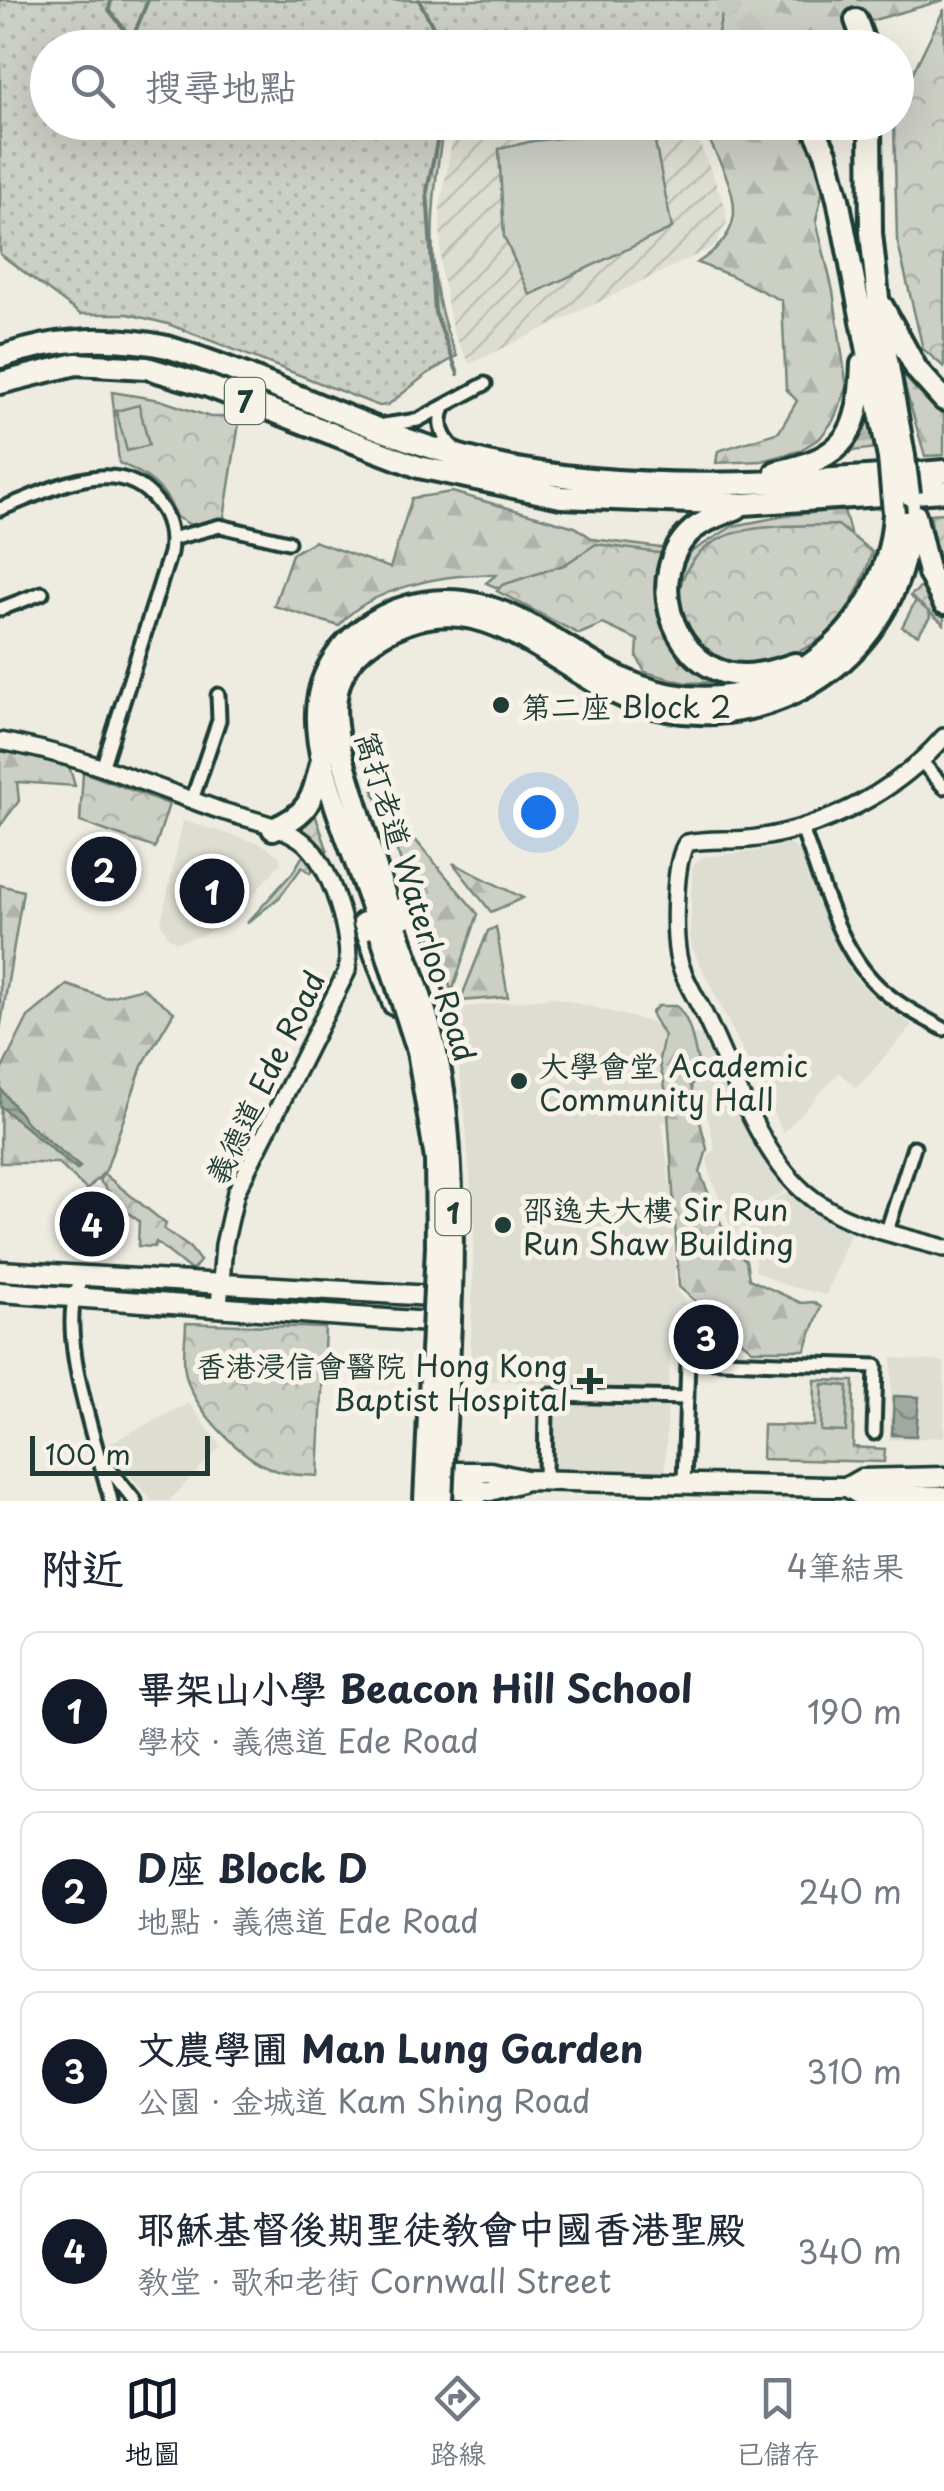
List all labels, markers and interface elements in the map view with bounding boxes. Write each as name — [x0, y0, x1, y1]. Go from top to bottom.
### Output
search box — [30, 30, 914, 140]
text: 搜尋地點 — [145, 57, 297, 114]
icon: search — [65, 58, 120, 113]
road number: 7 — [225, 378, 265, 424]
place label: 第二座 Block 2 — [521, 683, 731, 728]
marker: 第二座 Block 2 — [490, 694, 512, 716]
street label: 窩打老道 Waterloo Road — [345, 725, 489, 1067]
your location — [513, 787, 564, 838]
pin: 2 — [72, 832, 136, 906]
pin: 1 — [180, 854, 244, 928]
street label: 義德道 Ede Road — [193, 963, 335, 1191]
place label: 大學會堂 Academic Community Hall — [539, 1042, 808, 1121]
marker: 大學會堂 Academic Community Hall — [508, 1070, 530, 1092]
pin: 4 — [59, 1186, 124, 1262]
place label: 邵逸夫大樓 Sir Run Run Shaw Building — [523, 1186, 794, 1265]
road number: 1 — [436, 1189, 470, 1235]
marker: 邵逸夫大樓 Sir Run Run Shaw Building — [492, 1214, 514, 1236]
pin: 3 — [674, 1300, 738, 1374]
place label: 香港浸信會醫院 Hong Kong Baptist Hospital — [196, 1342, 568, 1421]
marker: 香港浸信會醫院 Hong Kong Baptist Hospital — [577, 1368, 603, 1394]
scale bar — [30, 1431, 210, 1476]
text: 100 m — [45, 1432, 131, 1475]
text: 附近 — [40, 1535, 124, 1598]
text: 4筆結果 — [787, 1542, 904, 1590]
text: 畢架山小學 Beacon Hill School — [137, 1659, 692, 1716]
text: 1 — [67, 1687, 82, 1735]
text: 190 m — [807, 1687, 902, 1735]
text: 學校 · 義德道 Ede Road — [137, 1716, 479, 1764]
text: D座 Block D — [137, 1839, 368, 1896]
text: 2 — [63, 1867, 86, 1915]
text: 240 m — [799, 1867, 902, 1915]
text: 地點 · 義德道 Ede Road — [137, 1896, 479, 1944]
text: 文農學圃 Man Lung Garden — [137, 2019, 643, 2076]
text: 3 — [64, 2047, 85, 2095]
text: 310 m — [806, 2047, 902, 2095]
text: 公園 · 金城道 Kam Shing Road — [137, 2076, 591, 2124]
text: 耶穌基督後期聖徒教會中國香港聖殿 — [137, 2199, 745, 2256]
text: 4 — [64, 2227, 85, 2275]
text: 340 m — [797, 2227, 902, 2275]
text: 教堂 · 歌和老街 Cornwall Street — [137, 2256, 611, 2304]
tab: 地圖 — [125, 2371, 181, 2474]
tab: 路線 — [430, 2371, 486, 2474]
tab: 已儲存 — [735, 2371, 819, 2474]

